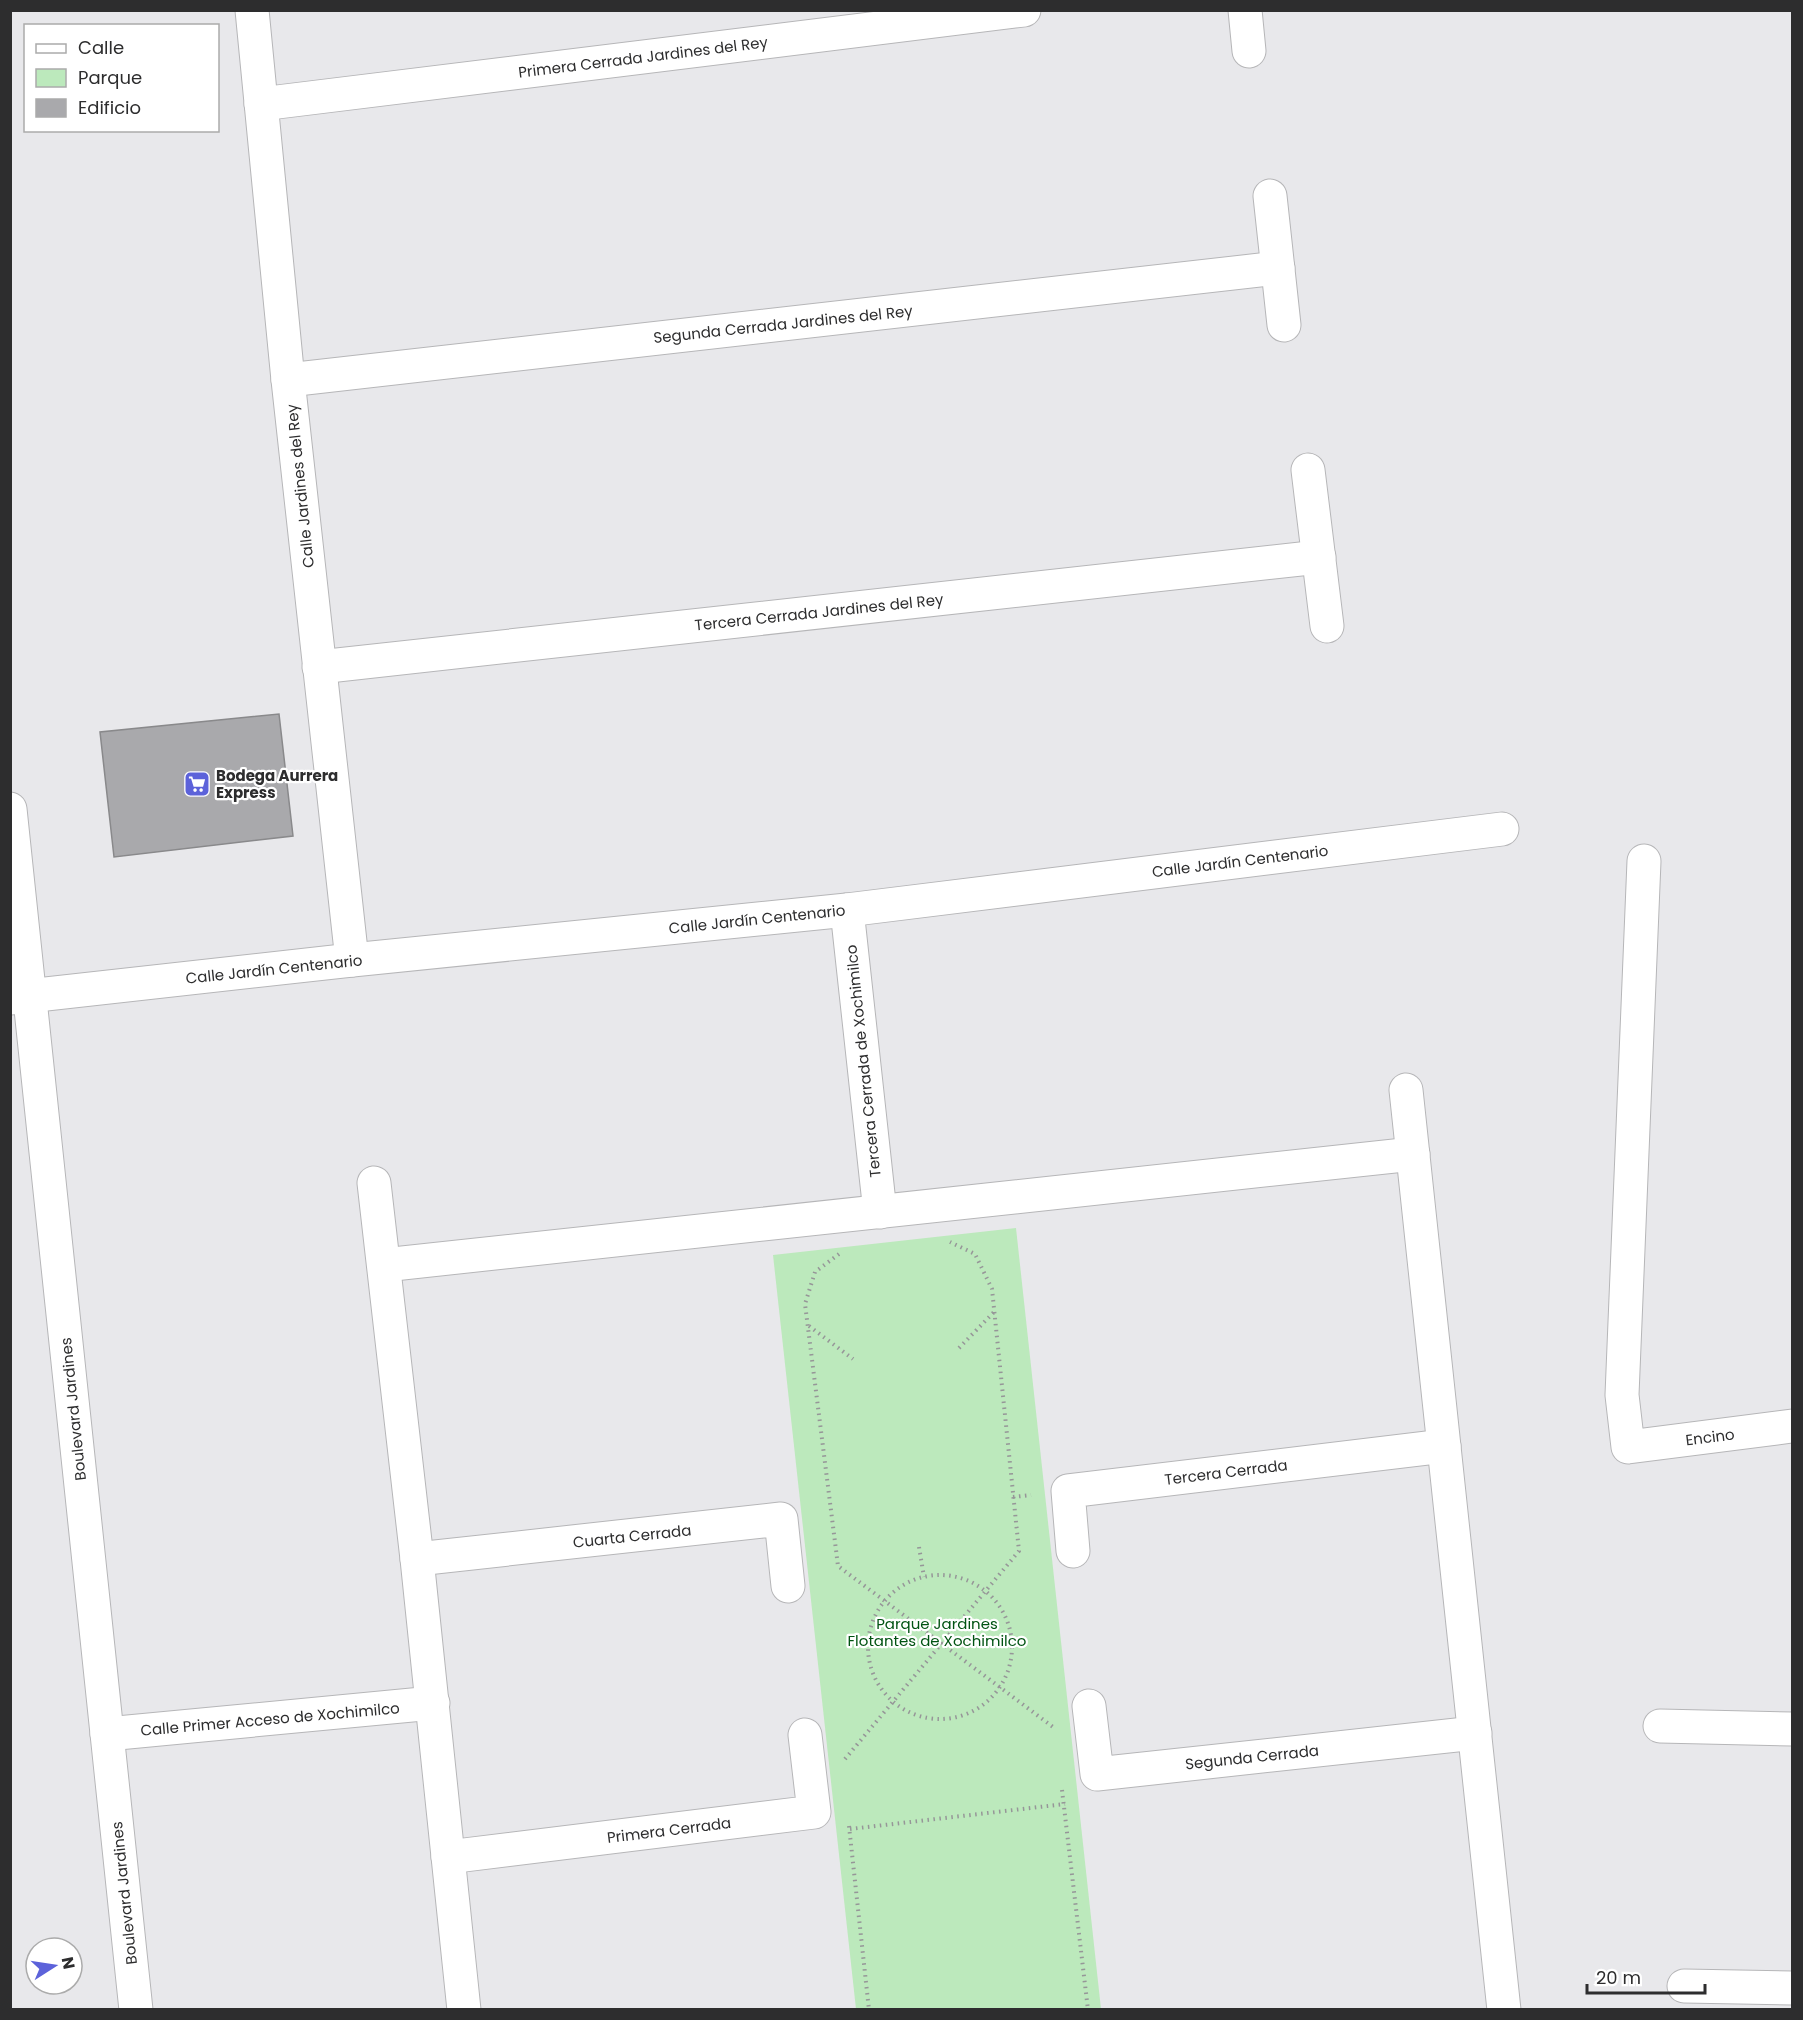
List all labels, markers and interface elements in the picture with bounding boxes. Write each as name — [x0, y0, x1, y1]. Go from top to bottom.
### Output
legend — [24, 24, 219, 132]
street label: Primera Cerrada Jardines del Rey — [517, 31, 769, 83]
text: Calle — [78, 35, 124, 60]
text: Parque — [78, 65, 142, 90]
text: Edificio — [78, 95, 141, 120]
street label: Segunda Cerrada Jardines del Rey — [652, 300, 914, 348]
street label: Calle Jardines del Rey — [281, 402, 319, 569]
street label: Tercera Cerrada Jardines del Rey — [694, 588, 945, 636]
place label: Bodega Aurrera Express — [216, 765, 338, 803]
supermarket icon: Bodega Aurrera Express — [182, 769, 212, 799]
street label: Calle Jardín Centenario — [1151, 840, 1329, 882]
street label: Calle Jardín Centenario — [668, 899, 846, 939]
street label: Tercera Cerrada de Xochimilco — [840, 944, 886, 1178]
street label: Calle Jardín Centenario — [185, 949, 363, 989]
street label: Boulevard Jardines — [55, 1336, 91, 1482]
street label: Encino — [1684, 1424, 1736, 1450]
street label: Tercera Cerrada — [1163, 1454, 1289, 1490]
street label: Cuarta Cerrada — [572, 1519, 692, 1553]
park label: Parque Jardines Flotantes de Xochimilco — [848, 1613, 1026, 1651]
street label: Calle Primer Acceso de Xochimilco — [140, 1697, 400, 1741]
street label: Segunda Cerrada — [1184, 1740, 1320, 1774]
street label: Primera Cerrada — [606, 1812, 732, 1848]
street label: Boulevard Jardines — [106, 1820, 142, 1966]
north arrow — [24, 1936, 84, 1996]
text: N — [56, 1955, 81, 1971]
scale bar — [1587, 1957, 1706, 1995]
text: 20 m — [1596, 1965, 1641, 1990]

